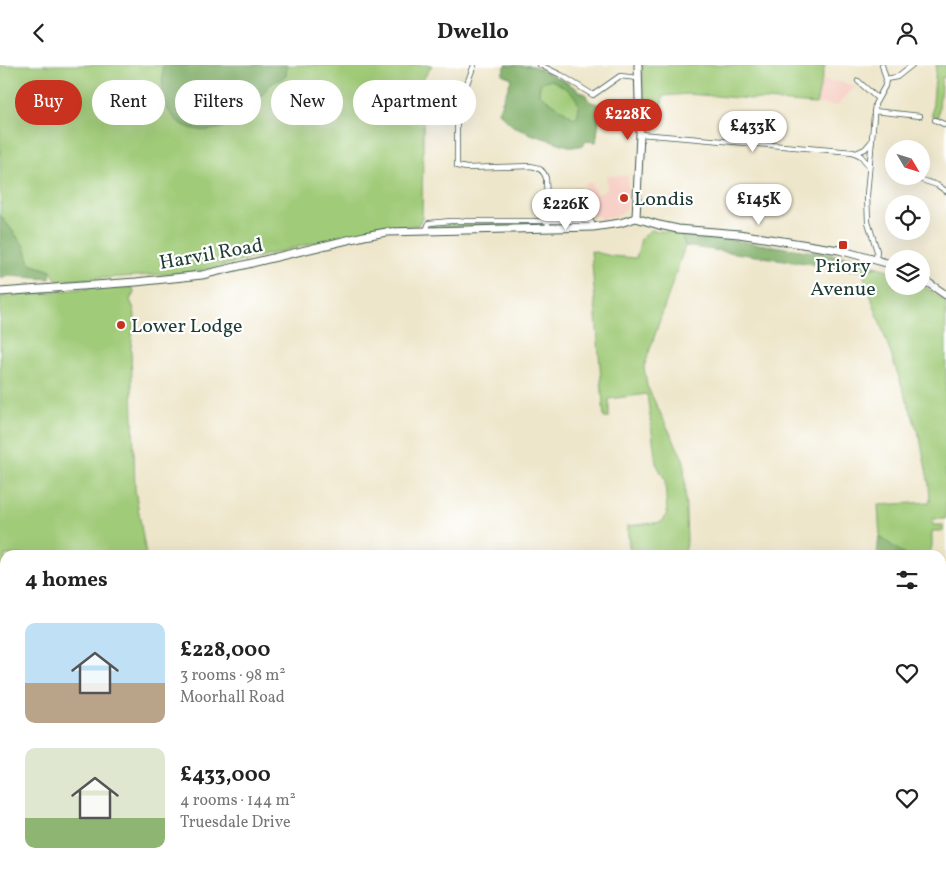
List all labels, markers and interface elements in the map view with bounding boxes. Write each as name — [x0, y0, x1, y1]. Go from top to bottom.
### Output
text: Dwello — [437, 17, 509, 48]
icon: back — [25, 19, 53, 47]
icon: person — [893, 19, 921, 47]
chip: Buy — [15, 80, 82, 125]
chip: Rent — [92, 80, 165, 125]
chip: Filters — [175, 80, 261, 125]
chip: New — [271, 80, 343, 125]
chip: Apartment — [353, 80, 476, 125]
pin: £228K — [593, 99, 663, 141]
text: £228K — [605, 104, 651, 126]
pin: £433K — [718, 111, 788, 153]
text: £433K — [730, 116, 776, 138]
north arrow — [885, 140, 930, 185]
map controls — [885, 140, 930, 295]
pin: £145K — [724, 184, 794, 226]
place label: Londis — [634, 186, 694, 214]
pin: £226K — [531, 189, 601, 231]
text: £145K — [737, 189, 781, 211]
marker: Londis — [618, 192, 630, 204]
text: £226K — [543, 194, 589, 216]
button: locate — [885, 195, 930, 240]
street label: Harvil Road — [157, 232, 266, 278]
marker: Priory Avenue — [837, 239, 849, 251]
button: layers — [885, 250, 930, 295]
place label: Priory Avenue — [810, 253, 876, 304]
place label: Lower Lodge — [131, 313, 243, 341]
marker: Lower Lodge — [115, 319, 127, 331]
text: 4 homes — [25, 566, 108, 595]
icon: filters — [893, 566, 921, 594]
text: £228,000 — [180, 636, 270, 665]
icon: home — [65, 643, 125, 703]
icon: heart — [893, 659, 921, 687]
text: 3 rooms · 98 m² — [180, 665, 285, 687]
text: Moorhall Road — [180, 687, 285, 709]
text: £433,000 — [180, 761, 271, 790]
icon: home — [65, 768, 125, 828]
icon: heart — [893, 784, 921, 812]
text: 4 rooms · 144 m² — [180, 790, 296, 812]
text: Truesdale Drive — [180, 812, 291, 834]

